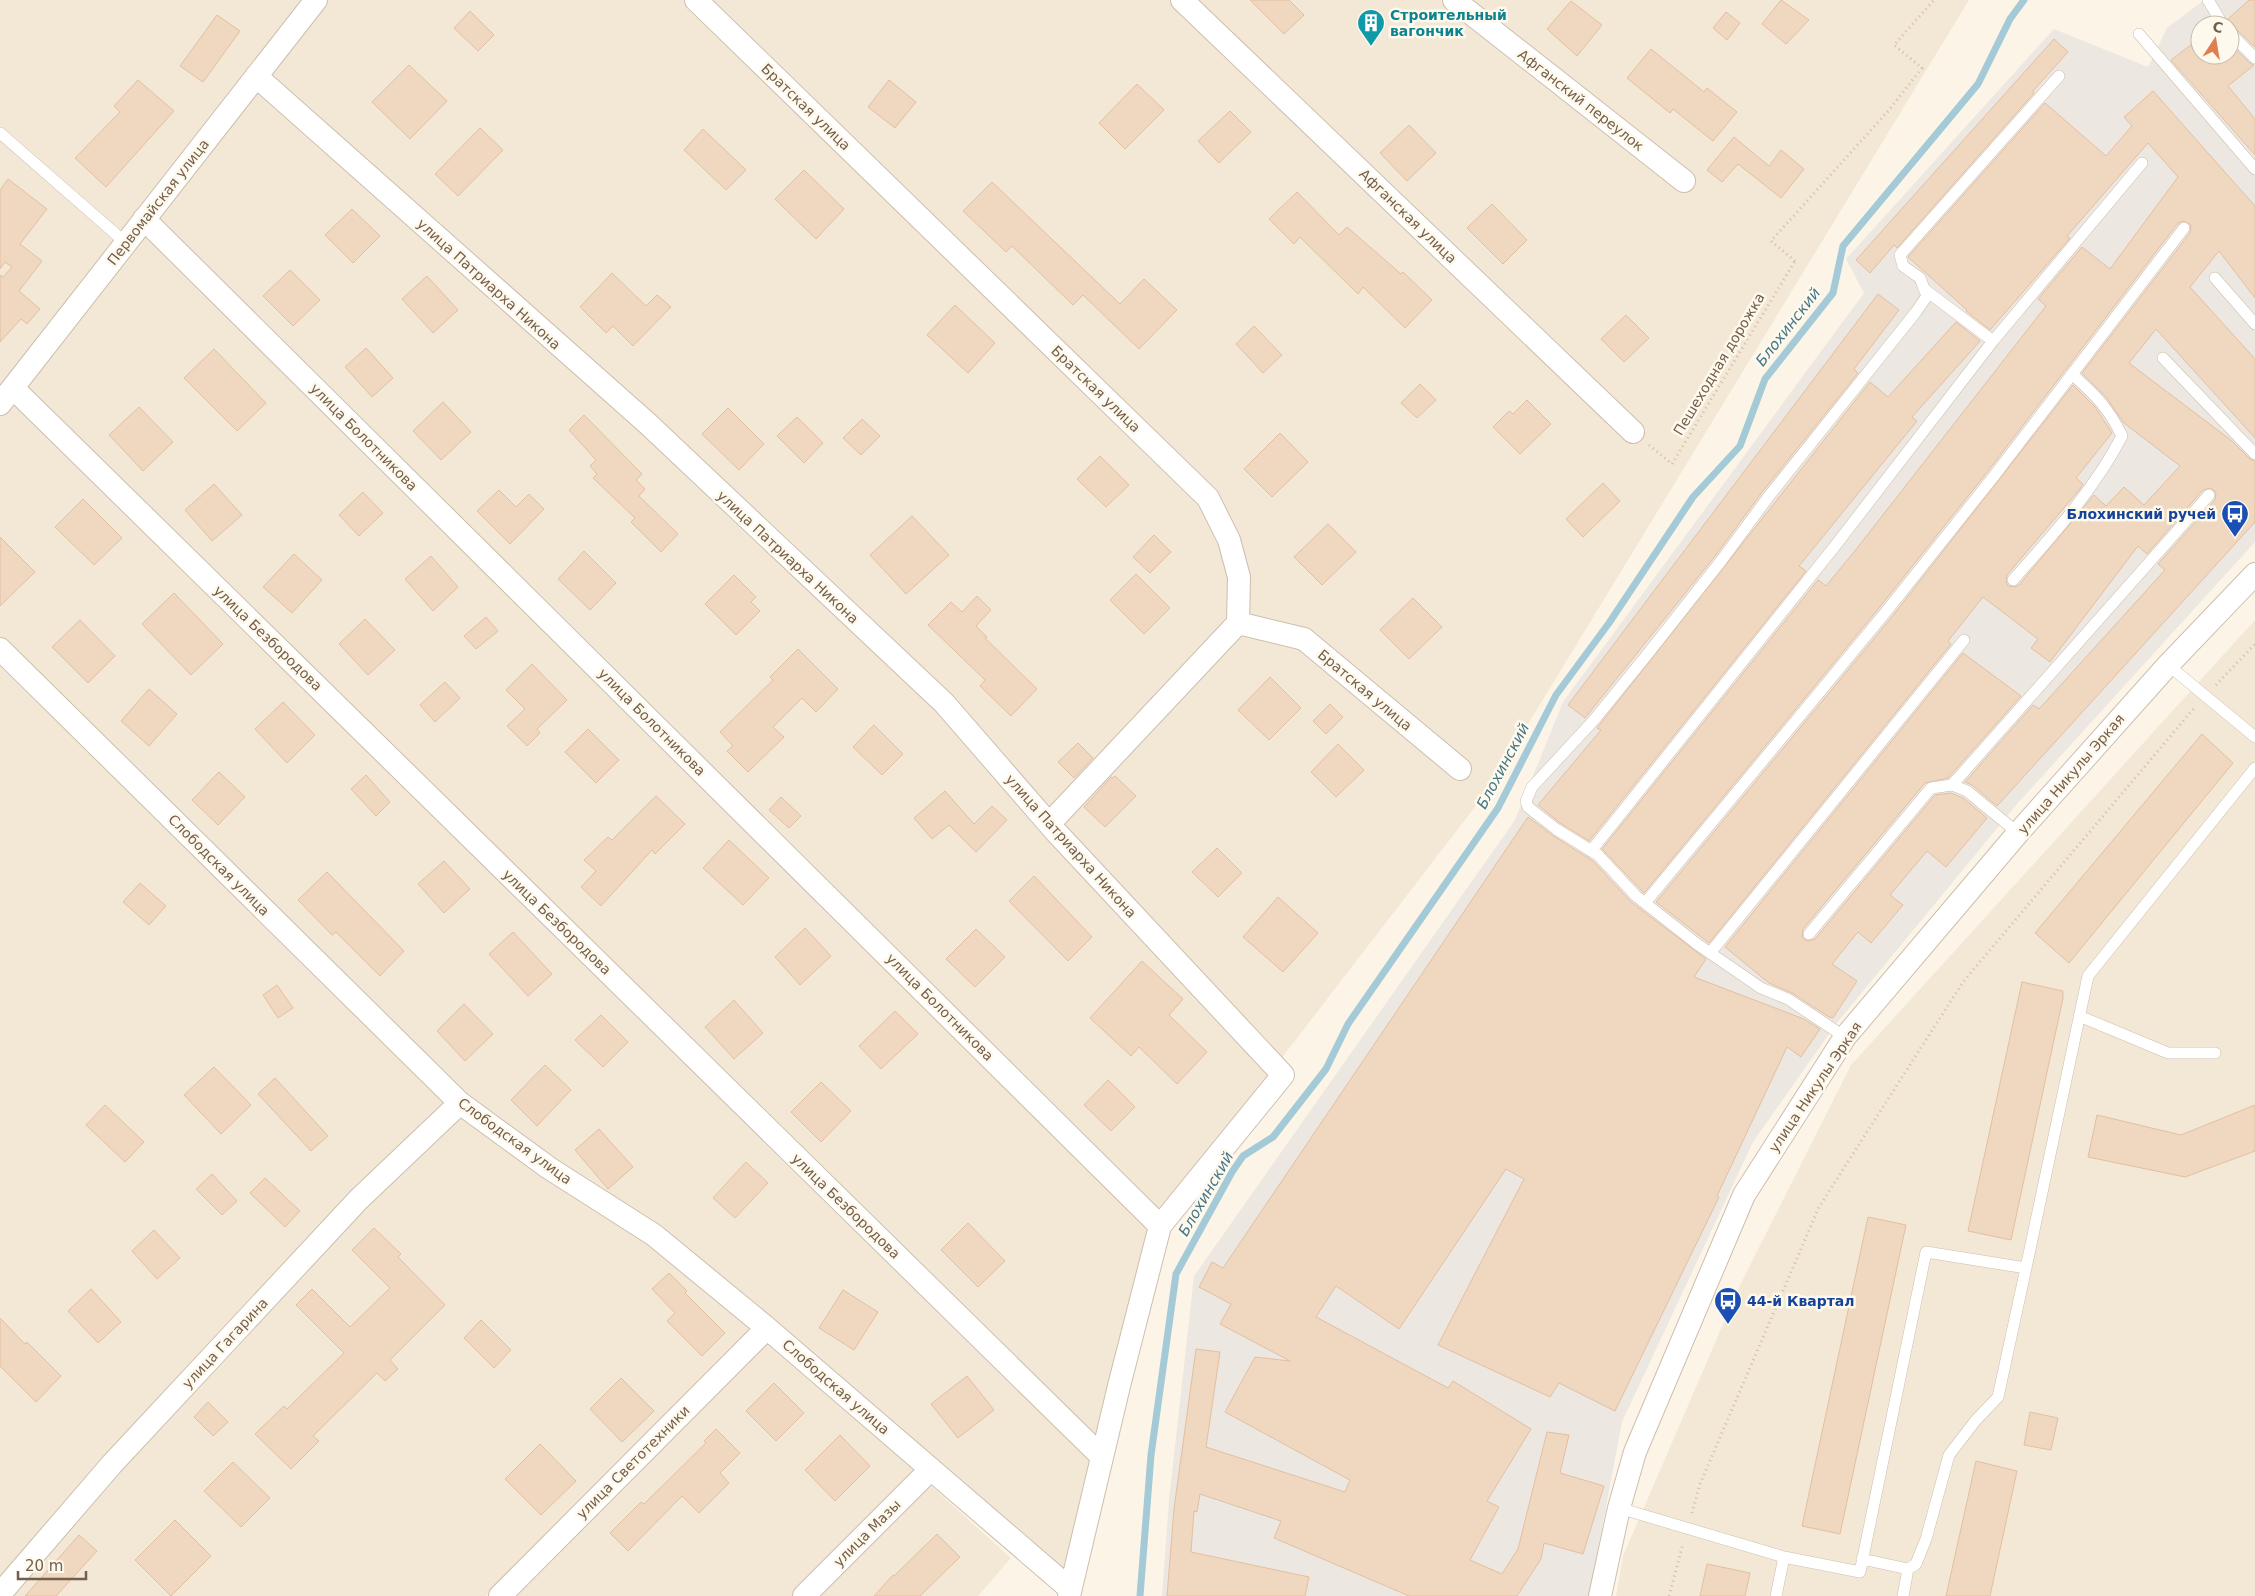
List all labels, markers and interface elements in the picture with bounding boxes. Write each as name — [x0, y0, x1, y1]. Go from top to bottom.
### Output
place label: Строительный вагончик — [1390, 7, 1507, 39]
building icon: Строительный вагончик — [1356, 8, 1386, 47]
north arrow — [2190, 15, 2240, 65]
text: С — [2211, 18, 2224, 36]
street label: Афганский переулок — [1515, 46, 1647, 154]
street label: Братская улица — [758, 61, 854, 153]
street label: Первомайская улица — [104, 136, 212, 268]
street label: Афганская улица — [1356, 166, 1460, 266]
street label: улица Патриарха Никона — [414, 215, 564, 353]
water label: Блохинский — [1752, 284, 1824, 370]
street label: Пешеходная дорожка — [1670, 290, 1768, 438]
street label: Братская улица — [1048, 343, 1144, 435]
street label: улица Болотникова — [307, 380, 421, 494]
street label: улица Патриарха Никона — [714, 487, 862, 627]
bus stop icon: Блохинский ручей — [2220, 499, 2250, 538]
place label: Блохинский ручей — [2067, 506, 2216, 522]
street label: улица Безбородова — [211, 582, 325, 694]
street label: Братская улица — [1315, 646, 1415, 734]
street label: улица Болотникова — [595, 665, 709, 779]
street label: улица Никулы Эркая — [2014, 711, 2128, 837]
water label: Блохинский — [1473, 720, 1533, 812]
street label: улица Патриарха Никона — [1002, 771, 1140, 921]
street label: Слободская улица — [165, 811, 273, 919]
street label: улица Безбородова — [500, 866, 614, 978]
street label: улица Болотникова — [883, 950, 997, 1064]
street label: улица Никулы Эркая — [1765, 1019, 1865, 1155]
street label: Слободская улица — [455, 1094, 575, 1188]
water label: Блохинский — [1175, 1148, 1237, 1239]
street label: улица Безбородова — [789, 1150, 903, 1262]
bus stop icon: 44-й Квартал — [1713, 1286, 1743, 1325]
place label: 44-й Квартал — [1747, 1293, 1855, 1309]
street label: улица Гагарина — [179, 1295, 271, 1391]
street label: Слободская улица — [779, 1336, 893, 1438]
street label: улица Светотехники — [573, 1402, 693, 1522]
street label: улица Мазы — [830, 1496, 904, 1570]
scale bar — [18, 1548, 85, 1580]
text: 20 m — [25, 1557, 63, 1575]

